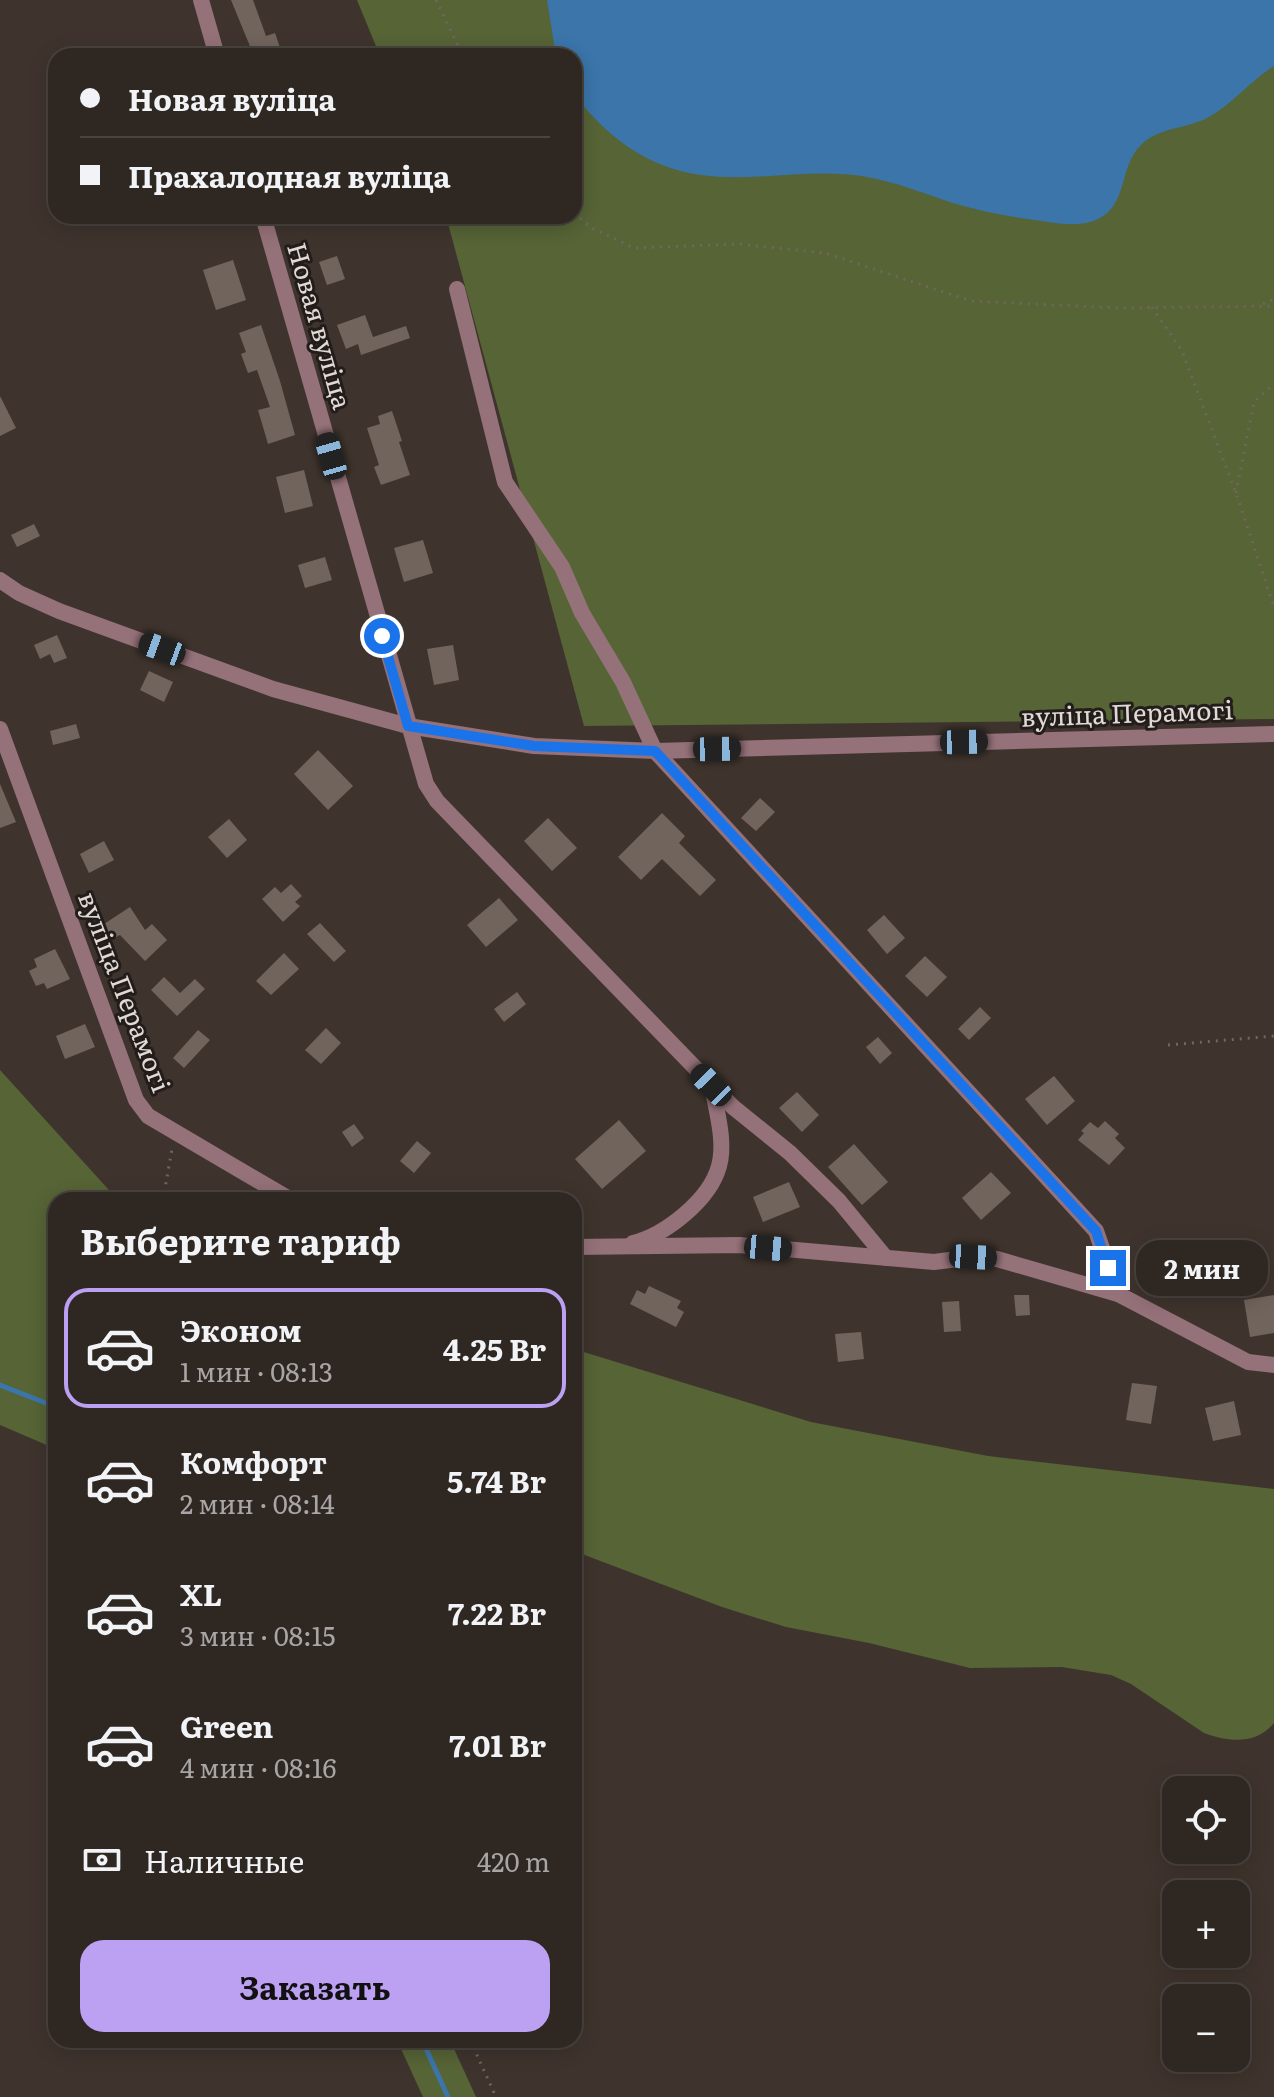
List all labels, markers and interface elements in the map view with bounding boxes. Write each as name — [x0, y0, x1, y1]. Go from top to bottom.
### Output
text: Новая вуліца — [128, 76, 336, 120]
text: Прахалодная вуліца — [128, 153, 451, 197]
street label: Новая вуліца — [279, 238, 364, 413]
car — [313, 430, 349, 482]
route start — [364, 618, 400, 654]
car — [135, 630, 189, 668]
street label: вуліца Перамогі — [1020, 688, 1234, 735]
car — [940, 730, 988, 754]
car — [693, 737, 741, 761]
street label: вуліца Перамогі — [70, 885, 183, 1097]
car — [686, 1059, 736, 1111]
text: Выберите тариф — [80, 1213, 401, 1266]
car — [743, 1234, 793, 1262]
callout: 2 мин — [1136, 1240, 1268, 1296]
car — [948, 1244, 998, 1270]
text: 2 мин — [1164, 1248, 1240, 1287]
route end — [1090, 1250, 1126, 1286]
text: Эконом — [180, 1307, 302, 1351]
icon: car — [84, 1312, 156, 1384]
text: 4.25 Br — [443, 1326, 546, 1370]
text: 1 мин · 08:13 — [180, 1351, 333, 1390]
text: Комфорт — [180, 1439, 327, 1483]
icon: car — [84, 1444, 156, 1516]
text: 5.74 Br — [447, 1458, 546, 1502]
text: 2 мин · 08:14 — [180, 1483, 335, 1522]
text: XL — [180, 1571, 222, 1615]
icon: car — [84, 1576, 156, 1648]
text: 7.22 Br — [448, 1590, 546, 1634]
text: 3 мин · 08:15 — [180, 1615, 335, 1654]
text: Green — [180, 1703, 273, 1747]
icon: car — [84, 1708, 156, 1780]
text: 7.01 Br — [449, 1722, 546, 1766]
text: 4 мин · 08:16 — [180, 1747, 336, 1786]
map controls — [1162, 1776, 1250, 2072]
button: locate — [1162, 1776, 1250, 1864]
icon: cash — [80, 1838, 124, 1882]
text: Наличные — [144, 1838, 304, 1882]
text: 420 m — [477, 1841, 550, 1880]
button: + — [1162, 1880, 1250, 1968]
button: Заказать — [80, 1940, 550, 2032]
button: − — [1162, 1984, 1250, 2072]

